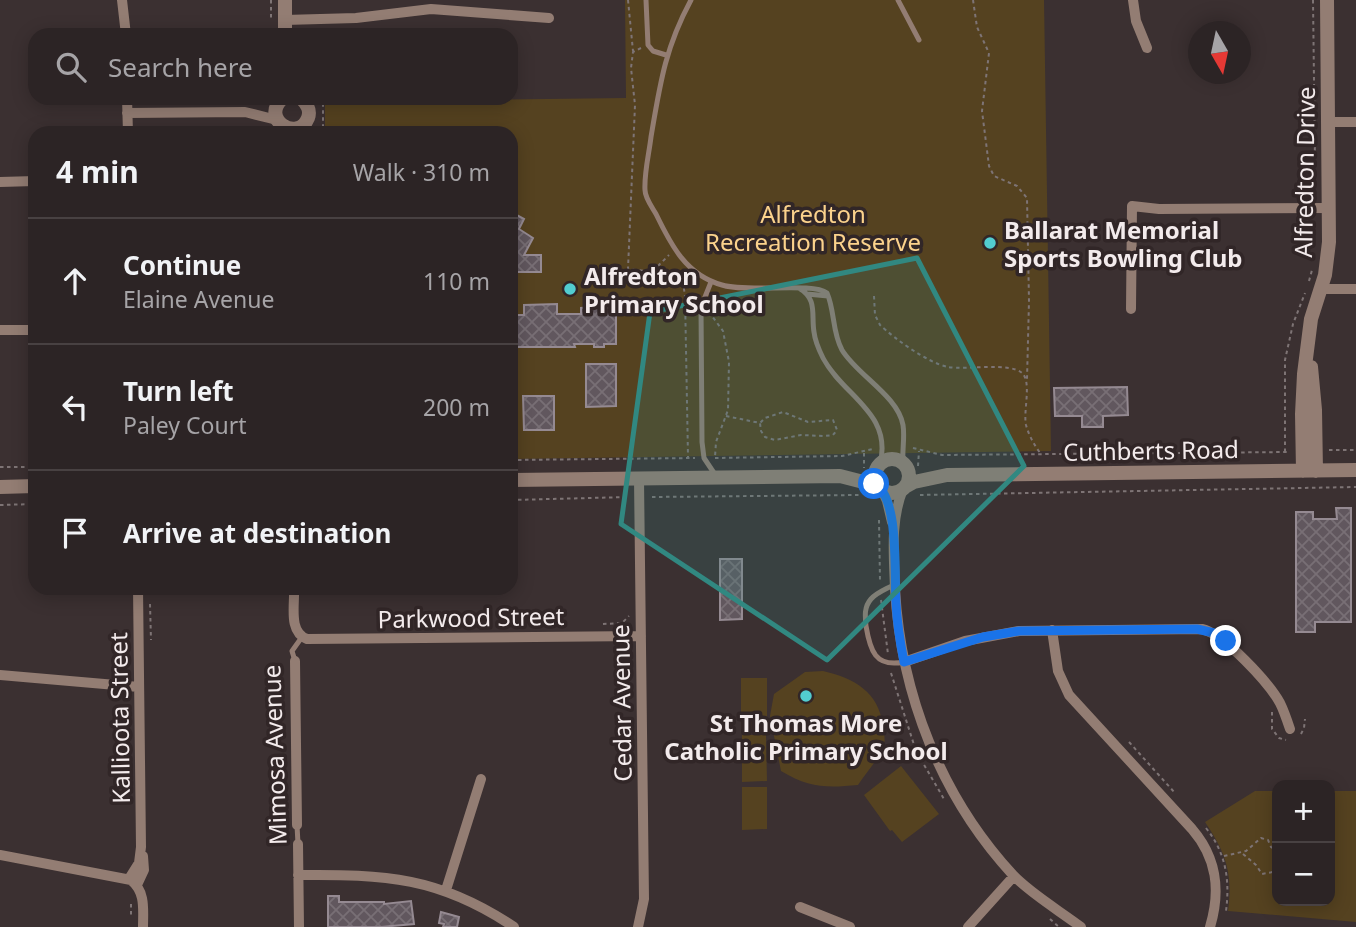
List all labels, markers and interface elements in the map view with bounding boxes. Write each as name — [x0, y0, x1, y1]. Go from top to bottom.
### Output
north arrow — [1188, 21, 1251, 84]
search box — [28, 28, 518, 105]
icon: search — [52, 48, 90, 86]
text: Search here — [108, 49, 253, 85]
street label: Alfredton Drive — [1286, 86, 1322, 258]
text: 4 min — [56, 151, 139, 192]
text: Walk · 310 m — [353, 156, 490, 188]
park label: Alfredton Recreation Reserve — [705, 197, 921, 258]
place label: Ballarat Memorial Sports Bowling Club — [1004, 213, 1243, 274]
marker: Ballarat Memorial Sports Bowling Club — [982, 235, 998, 251]
text: Continue — [123, 247, 241, 283]
place label: Alfredton Primary School — [584, 259, 764, 320]
icon: ahead — [56, 262, 94, 300]
text: 110 m — [423, 265, 490, 297]
marker: Alfredton Primary School — [562, 281, 578, 297]
text: Elaine Avenue — [123, 283, 274, 315]
text: Turn left — [123, 373, 234, 409]
icon: left — [56, 388, 94, 426]
text: 200 m — [423, 391, 490, 423]
text: Paley Court — [123, 409, 246, 441]
street label: Cuthberts Road — [1063, 432, 1239, 468]
route start — [858, 468, 889, 499]
icon: arrive — [56, 514, 94, 552]
text: Arrive at destination — [123, 515, 392, 551]
street label: Parkwood Street — [377, 599, 565, 635]
street label: Cedar Avenue — [603, 624, 639, 782]
route end — [1210, 625, 1241, 656]
street label: Kallioota Street — [101, 632, 137, 804]
street label: Mimosa Avenue — [254, 664, 294, 846]
marker: St Thomas More Catholic Primary School — [798, 688, 814, 704]
place label: St Thomas More Catholic Primary School — [664, 706, 948, 767]
map controls — [1272, 780, 1335, 906]
button: + — [1272, 780, 1335, 843]
button: − — [1272, 843, 1335, 906]

